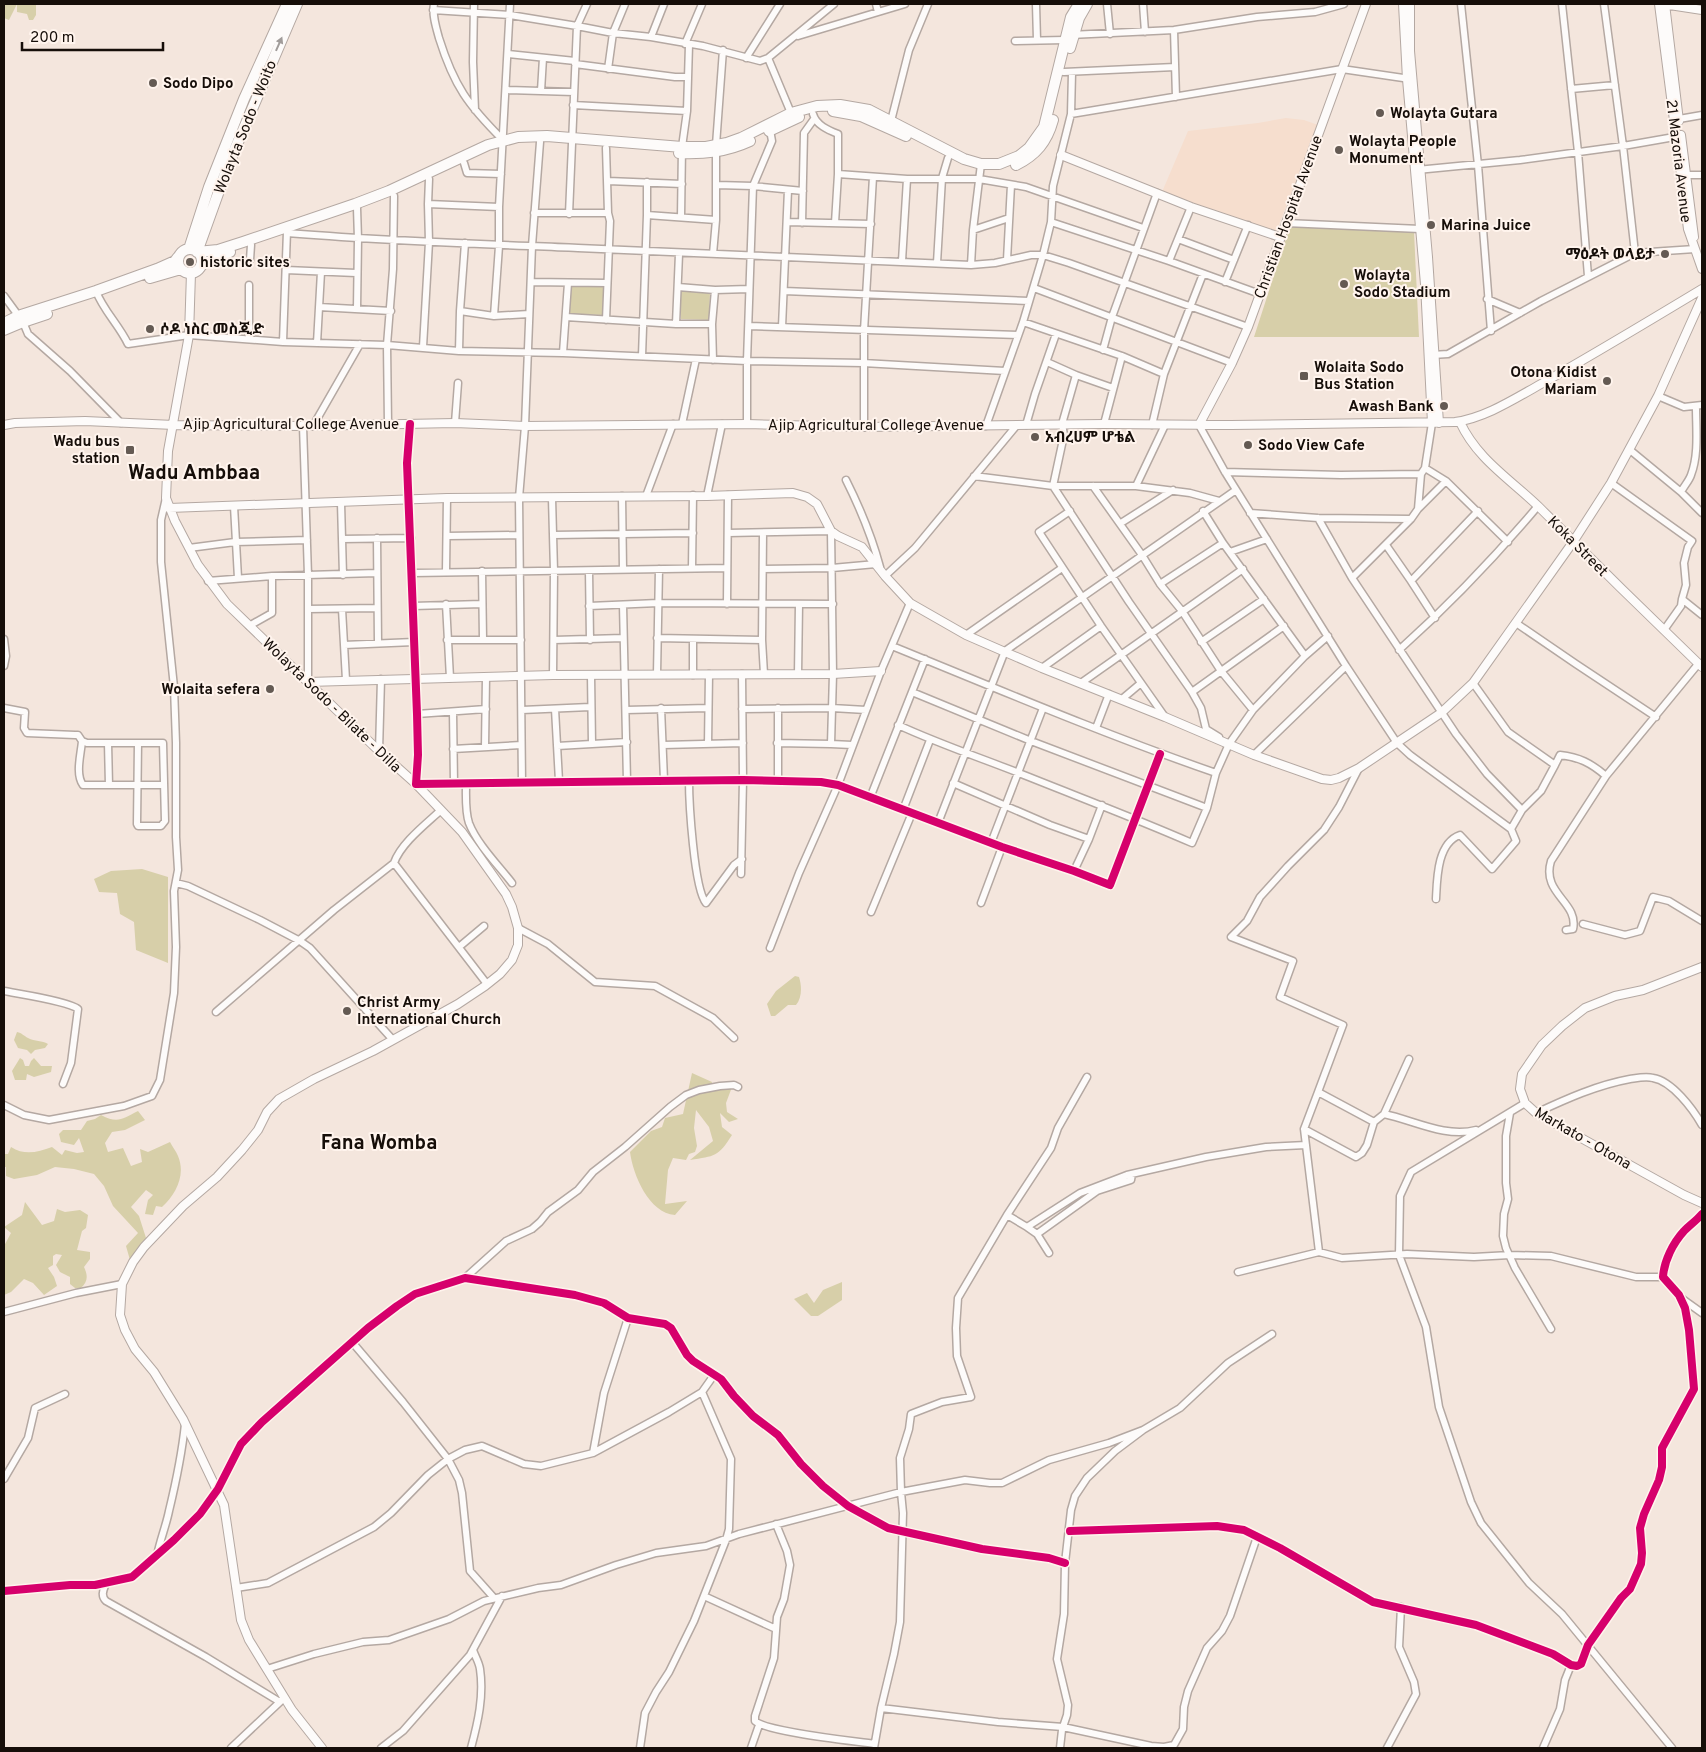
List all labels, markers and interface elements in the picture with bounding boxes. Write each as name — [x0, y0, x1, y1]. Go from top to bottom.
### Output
scale bar — [22, 20, 164, 52]
text: 200 m — [30, 29, 75, 48]
one-way arrow — [276, 37, 284, 51]
street label: Wolayta Sodo - Woito — [211, 58, 282, 197]
place label: Sodo Dipo — [163, 75, 234, 94]
marker: Sodo Dipo — [147, 77, 159, 89]
street label: 21 Mazoria Avenue — [1661, 98, 1695, 224]
place label: Wolayta Gutara — [1390, 105, 1498, 124]
marker: Wolayta Gutara — [1374, 107, 1386, 119]
street label: Christian Hospital Avenue — [1251, 133, 1328, 302]
place label: Wolayta People Monument — [1349, 133, 1457, 169]
marker: Wolayta People Monument — [1333, 144, 1345, 156]
place label: Marina Juice — [1441, 217, 1531, 236]
marker: Marina Juice — [1425, 219, 1437, 231]
place label: ማዕዶት ወላይታ — [1565, 246, 1655, 265]
marker: ማዕዶት ወላይታ — [1659, 248, 1671, 260]
place label: historic sites — [200, 254, 290, 273]
marker: historic sites — [184, 256, 196, 268]
place label: Wolayta Sodo Stadium — [1354, 267, 1451, 303]
marker: Wolayta Sodo Stadium — [1338, 278, 1350, 290]
place label: ሶዶ ነስር መስጂድ — [160, 321, 264, 340]
marker: ሶዶ ነስር መስጂድ — [144, 323, 156, 335]
place label: Wolaita Sodo Bus Station — [1314, 359, 1404, 395]
place label: Otona Kidist Mariam — [1510, 364, 1597, 400]
marker: Wolaita Sodo Bus Station — [1298, 370, 1310, 382]
marker: Otona Kidist Mariam — [1601, 375, 1613, 387]
place label: Awash Bank — [1348, 398, 1434, 417]
marker: Awash Bank — [1438, 400, 1450, 412]
street label: Ajip Agricultural College Avenue — [183, 416, 399, 435]
street label: Ajip Agricultural College Avenue — [768, 417, 984, 436]
place label: አብረሀም ሆቴል — [1045, 429, 1135, 448]
marker: አብረሀም ሆቴል — [1029, 431, 1041, 443]
place label: Wadu bus station — [53, 433, 120, 469]
place label: Sodo View Cafe — [1258, 437, 1365, 456]
marker: Sodo View Cafe — [1242, 439, 1254, 451]
marker: Wadu bus station — [124, 444, 136, 456]
district label: Wadu Ambbaa — [128, 461, 260, 487]
street label: Koka Street — [1543, 513, 1611, 581]
street label: Wolayta Sodo - Bilate - Dilla — [257, 635, 405, 778]
place label: Wolaita sefera — [161, 681, 260, 700]
marker: Wolaita sefera — [264, 683, 276, 695]
place label: Christ Army International Church — [357, 994, 501, 1030]
marker: Christ Army International Church — [341, 1005, 353, 1017]
street label: Markato - Otona — [1530, 1104, 1634, 1175]
district label: Fana Womba — [321, 1131, 437, 1157]

